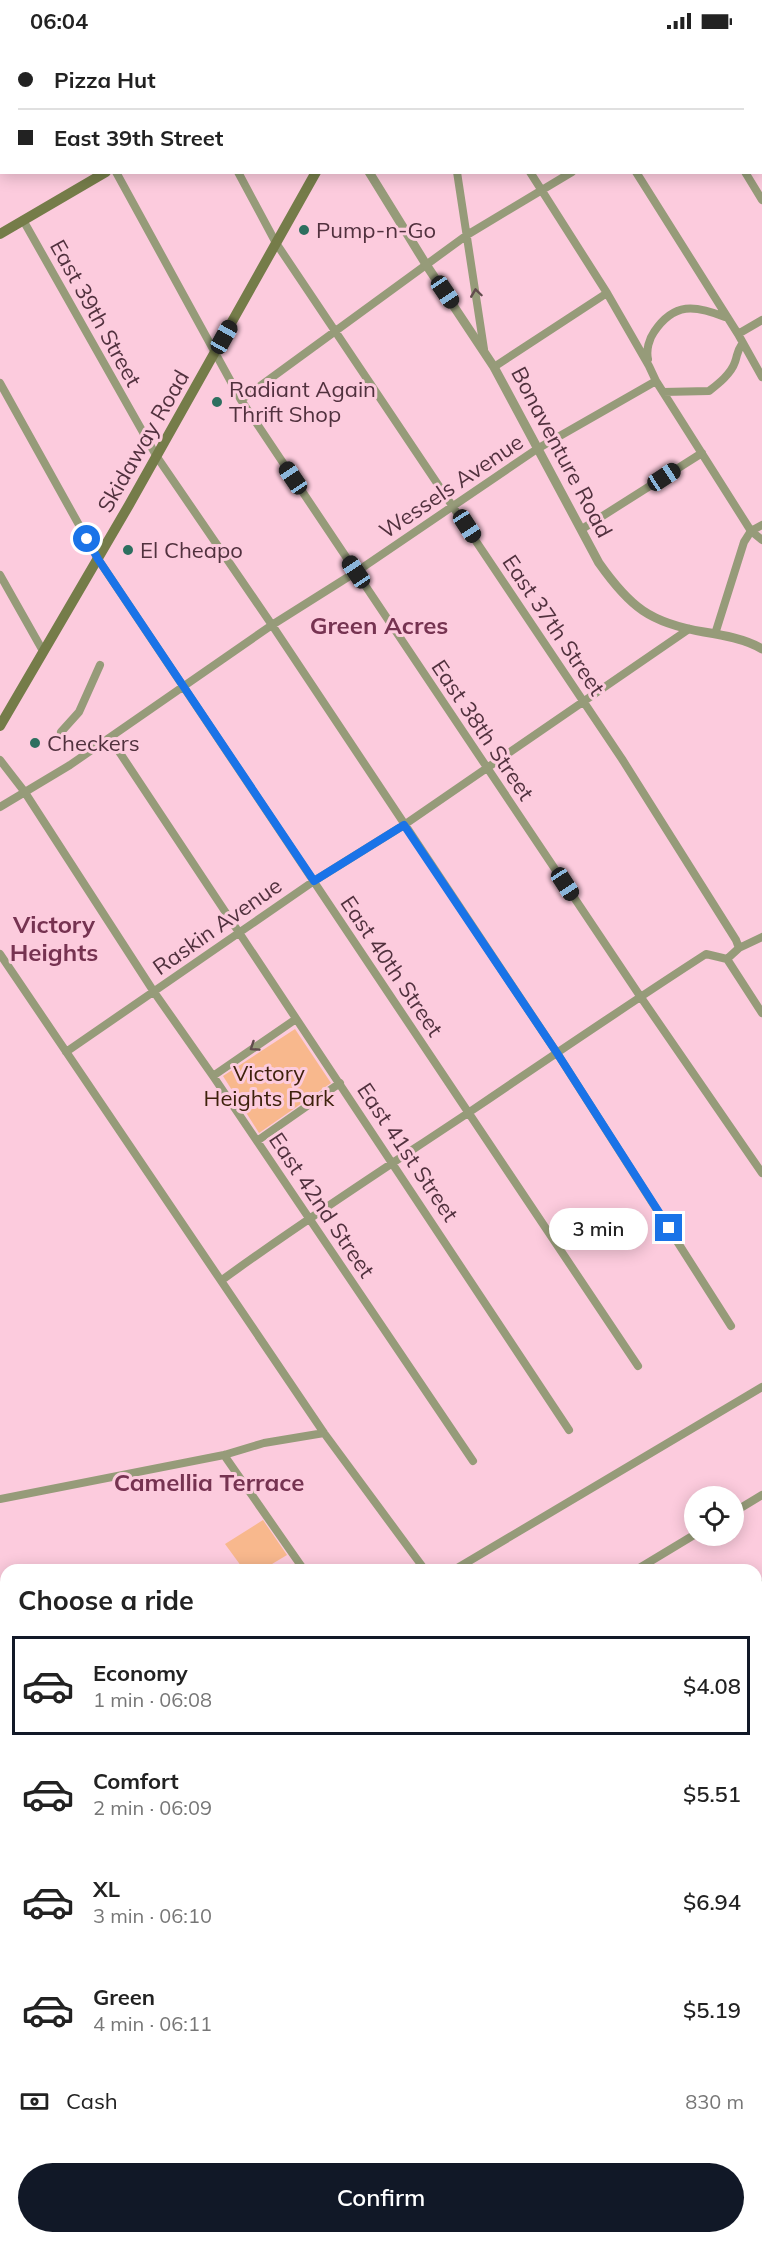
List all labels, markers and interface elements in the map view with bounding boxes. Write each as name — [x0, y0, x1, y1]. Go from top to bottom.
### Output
text: 06:04 — [30, 7, 88, 35]
text: Pizza Hut — [54, 66, 156, 94]
text: East 39th Street — [54, 124, 223, 152]
place label: Pump-n-Go — [316, 216, 436, 244]
marker: Pump-n-Go — [297, 223, 311, 237]
street label: East 39th Street — [44, 235, 148, 392]
car — [427, 272, 463, 312]
one-way arrow — [470, 288, 482, 298]
car — [207, 317, 241, 357]
street label: Bonaventure Road — [505, 362, 619, 542]
street label: Skidaway Road — [91, 365, 195, 517]
place label: Radiant Again Thrift Shop — [229, 375, 376, 428]
marker: Radiant Again Thrift Shop — [210, 395, 224, 409]
street label: Wessels Avenue — [374, 428, 528, 544]
car — [275, 458, 311, 498]
car — [644, 460, 684, 494]
car — [450, 506, 484, 546]
route start — [73, 525, 100, 552]
place label: El Cheapo — [140, 536, 243, 564]
marker: El Cheapo — [121, 543, 135, 557]
street label: East 37th Street — [497, 549, 612, 701]
car — [338, 552, 374, 592]
district label: Green Acres — [310, 610, 448, 640]
street label: East 38th Street — [426, 654, 541, 806]
place label: Checkers — [47, 729, 140, 757]
marker: Checkers — [28, 736, 42, 750]
car — [548, 864, 582, 904]
street label: Raskin Avenue — [147, 871, 287, 981]
street label: East 40th Street — [335, 890, 450, 1042]
district label: Victory Heights — [10, 909, 98, 967]
one-way arrow — [250, 1040, 261, 1051]
park label: Victory Heights Park — [204, 1059, 335, 1112]
street label: East 41st Street — [351, 1077, 465, 1227]
street label: East 42nd Street — [263, 1127, 381, 1283]
callout: 3 min — [549, 1207, 648, 1249]
route end — [655, 1214, 682, 1241]
text: 3 min — [573, 1216, 624, 1241]
district label: Camellia Terrace — [114, 1467, 304, 1497]
map controls — [684, 1486, 744, 1546]
button: locate — [684, 1486, 744, 1546]
text: Choose a ride — [18, 1583, 194, 1617]
icon: car — [21, 1659, 75, 1713]
text: Economy — [93, 1659, 188, 1687]
text: $4.08 — [683, 1672, 741, 1700]
text: 1 min · 06:08 — [93, 1687, 212, 1712]
icon: car — [21, 1767, 75, 1821]
text: Comfort — [93, 1767, 179, 1795]
text: $5.51 — [683, 1780, 741, 1808]
text: 2 min · 06:09 — [93, 1795, 212, 1820]
icon: car — [21, 1875, 75, 1929]
text: XL — [93, 1875, 120, 1903]
text: $6.94 — [683, 1888, 741, 1916]
text: 3 min · 06:10 — [93, 1903, 212, 1928]
icon: car — [21, 1983, 75, 2037]
text: Green — [93, 1983, 155, 2011]
text: $5.19 — [683, 1996, 741, 2024]
text: 4 min · 06:11 — [93, 2011, 212, 2036]
icon: cash — [18, 2085, 51, 2118]
text: Cash — [66, 2087, 118, 2115]
text: 830 m — [685, 2089, 744, 2114]
button: Confirm — [18, 2163, 744, 2232]

